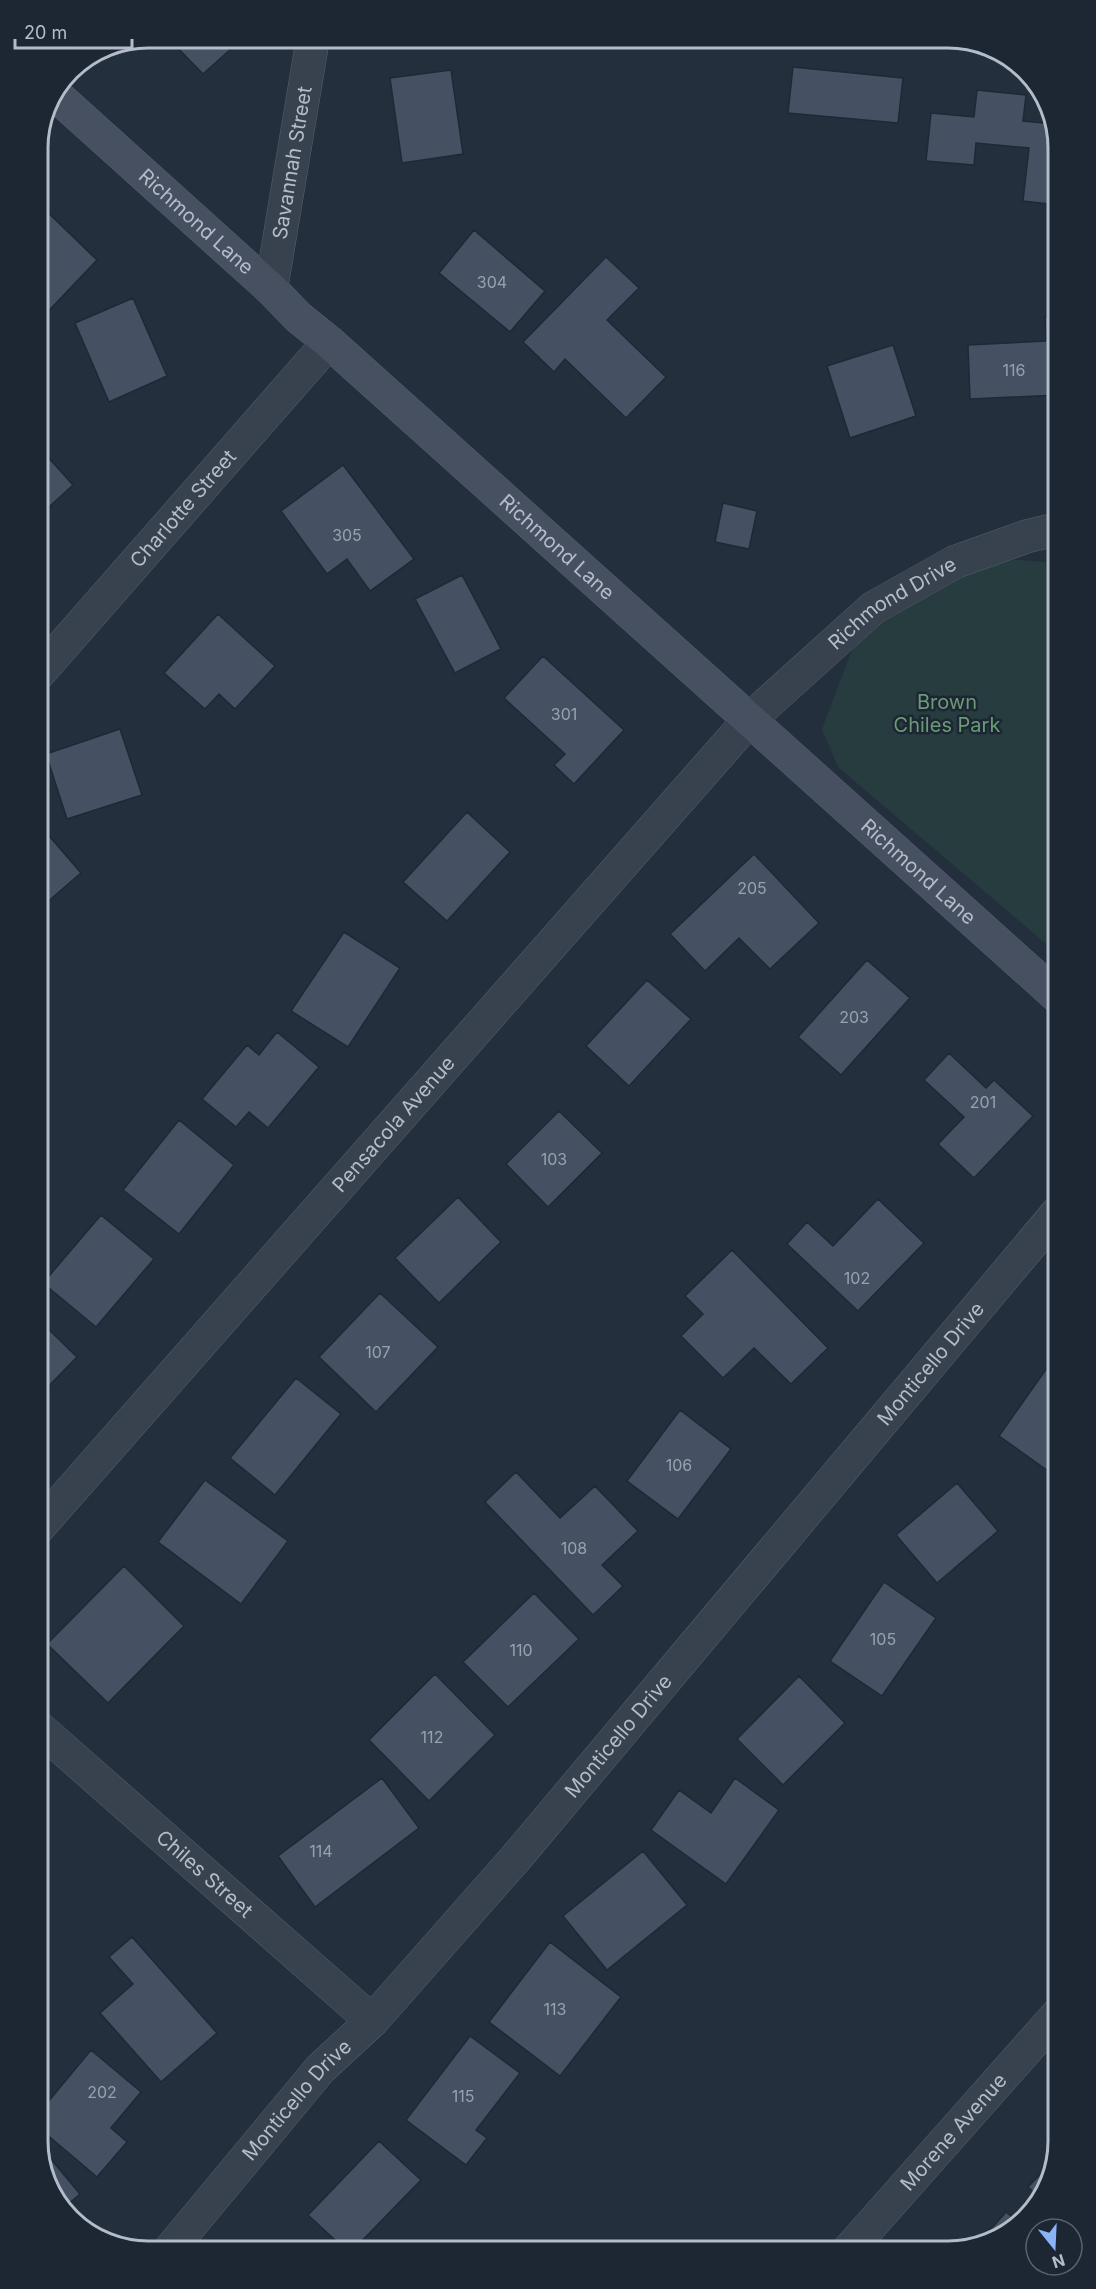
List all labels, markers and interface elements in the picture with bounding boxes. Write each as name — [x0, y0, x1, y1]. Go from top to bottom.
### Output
scale bar — [15, 12, 132, 50]
text: 20 m — [24, 22, 67, 43]
street label: Savannah Street — [267, 84, 317, 241]
street label: Richmond Lane — [134, 164, 259, 279]
house number: 304 — [477, 272, 507, 292]
house number: 116 — [1003, 360, 1025, 380]
street label: Charlotte Street — [125, 444, 241, 572]
street label: Richmond Lane — [495, 489, 619, 605]
house number: 305 — [332, 525, 362, 545]
street label: Richmond Drive — [823, 552, 960, 655]
park label: Brown Chiles Park — [894, 690, 1000, 737]
house number: 301 — [551, 704, 577, 724]
street label: Richmond Lane — [856, 814, 981, 929]
house number: 205 — [737, 878, 767, 898]
house number: 203 — [839, 1007, 869, 1027]
street label: Pensacola Avenue — [327, 1051, 460, 1197]
house number: 201 — [970, 1092, 996, 1112]
house number: 103 — [541, 1149, 567, 1169]
house number: 102 — [844, 1268, 870, 1288]
street label: Monticello Drive — [872, 1297, 989, 1430]
house number: 107 — [365, 1342, 391, 1362]
house number: 106 — [666, 1455, 692, 1475]
house number: 108 — [561, 1538, 587, 1558]
house number: 105 — [870, 1629, 896, 1649]
house number: 110 — [509, 1640, 533, 1660]
street label: Monticello Drive — [560, 1669, 677, 1802]
house number: 112 — [421, 1727, 443, 1747]
street label: Chiles Street — [151, 1825, 258, 1923]
house number: 114 — [309, 1841, 333, 1861]
house number: 113 — [544, 1999, 566, 2019]
street label: Monticello Drive — [237, 2034, 356, 2165]
street label: Morene Avenue — [895, 2069, 1012, 2195]
house number: 202 — [87, 2082, 117, 2102]
house number: 115 — [452, 2086, 474, 2106]
north arrow — [1024, 2217, 1084, 2277]
text: N — [1050, 2250, 1068, 2273]

